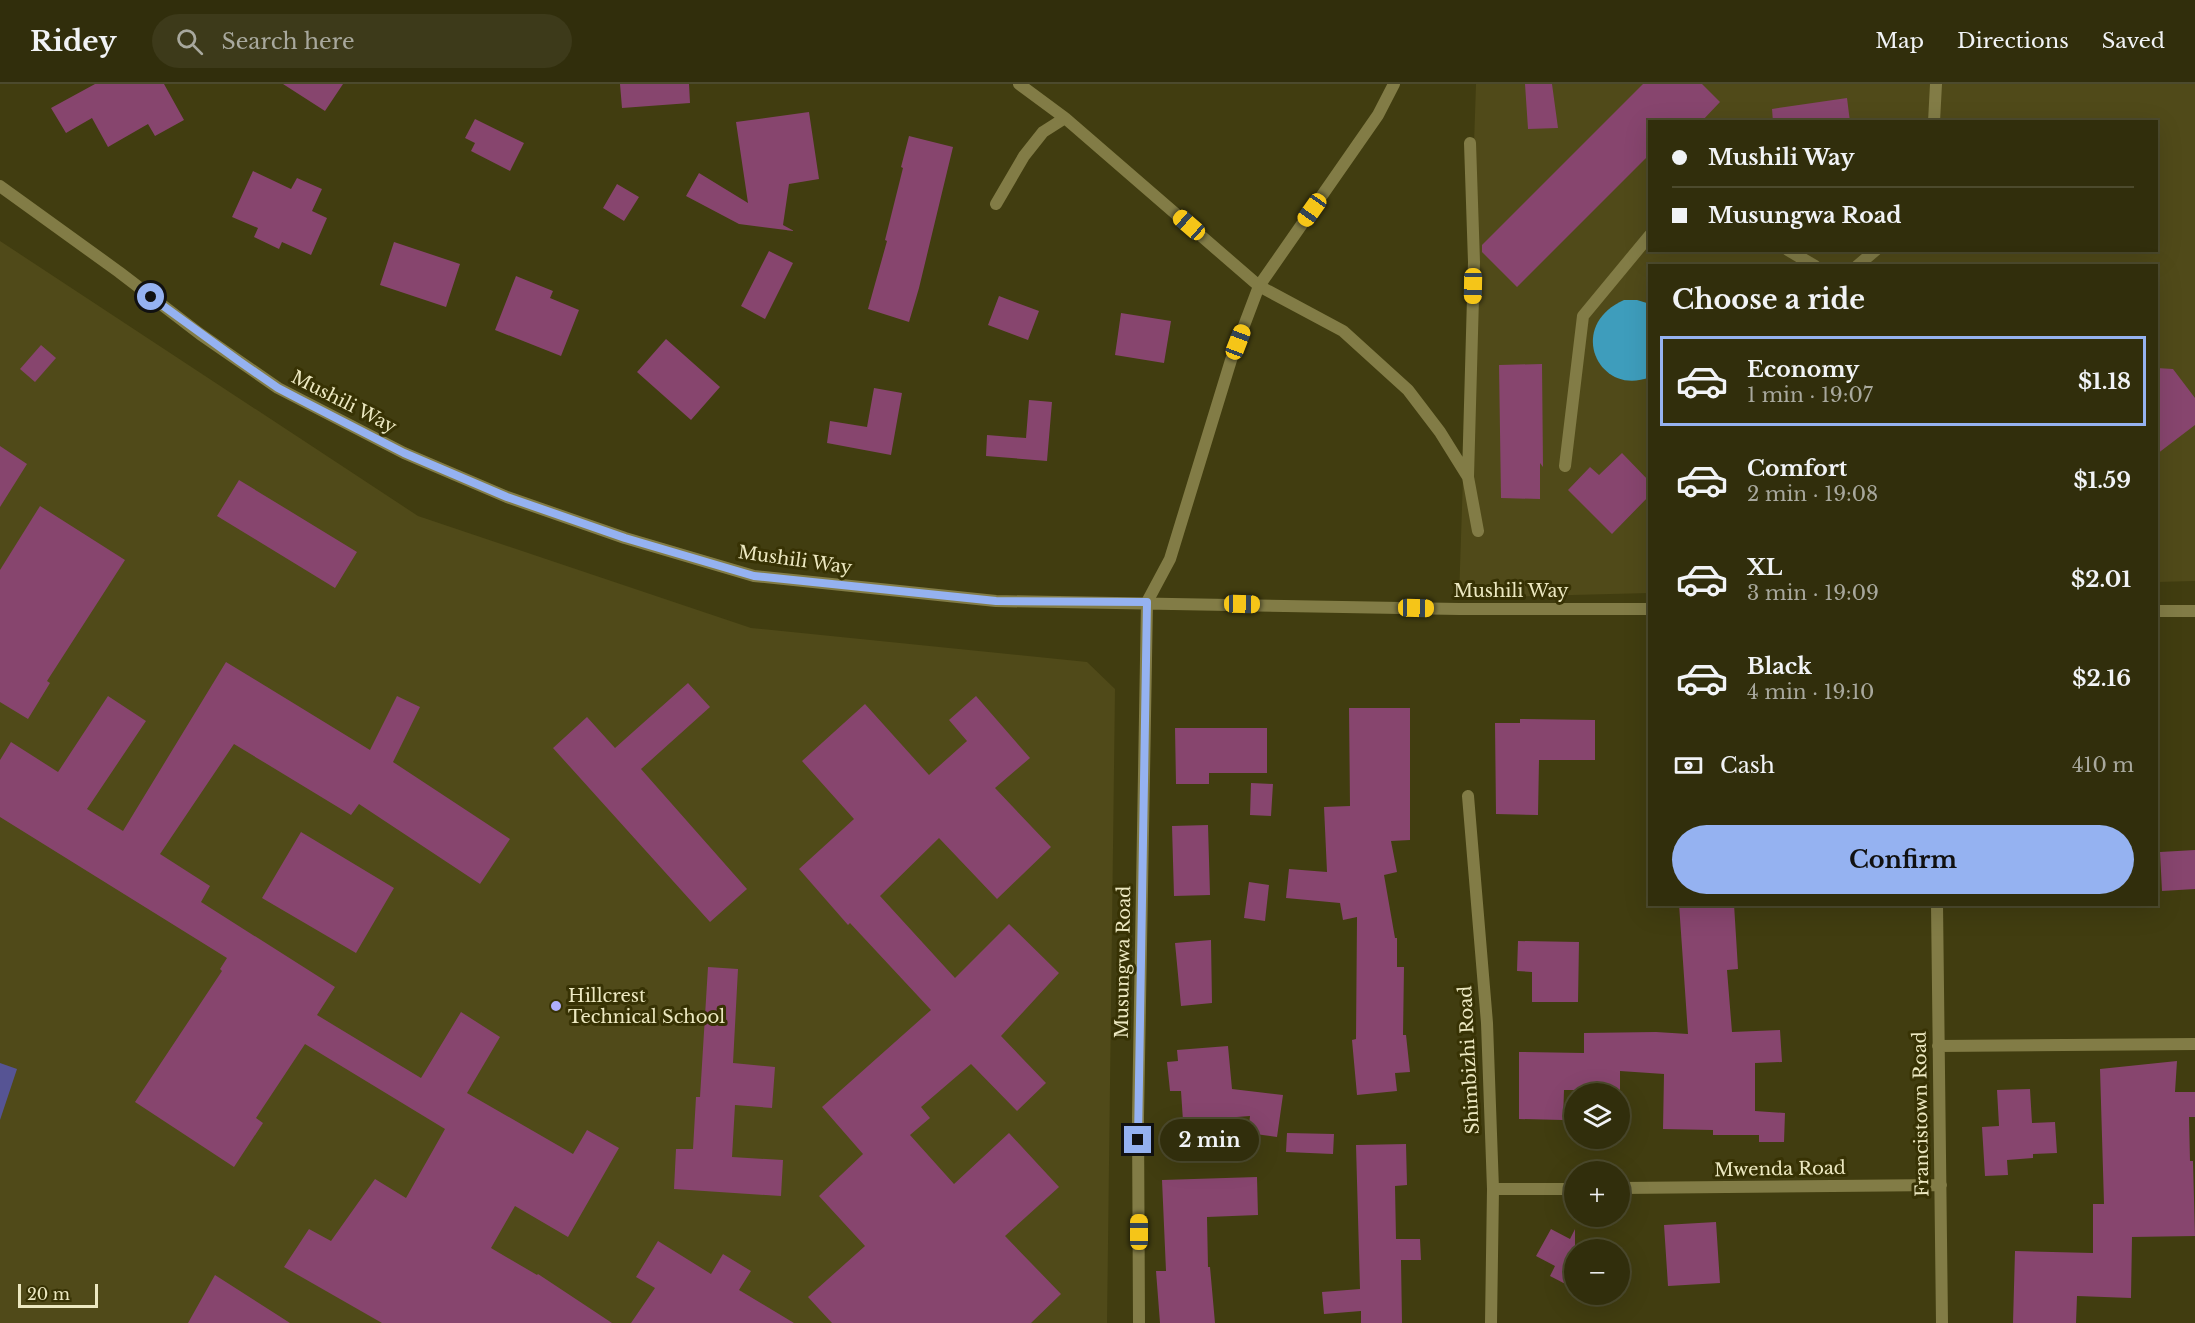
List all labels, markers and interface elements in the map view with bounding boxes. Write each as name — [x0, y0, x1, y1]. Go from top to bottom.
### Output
search box — [152, 14, 572, 68]
text: Ridey — [30, 24, 116, 59]
icon: search — [173, 25, 206, 58]
text: Search here — [221, 28, 355, 55]
text: Map — [1875, 28, 1924, 54]
text: Directions — [1957, 28, 2069, 54]
text: Saved — [2102, 28, 2165, 54]
text: Mushili Way — [1708, 144, 1854, 171]
car — [1294, 190, 1330, 230]
text: Musungwa Road — [1708, 202, 1902, 229]
car — [1170, 206, 1208, 244]
car — [1464, 268, 1482, 304]
route start — [137, 283, 164, 310]
text: Choose a ride — [1672, 283, 1865, 316]
car — [1223, 322, 1253, 362]
icon: car — [1675, 354, 1729, 408]
text: Economy — [1747, 356, 1859, 383]
street label: Mushili Way — [288, 366, 401, 438]
text: $1.18 — [2078, 368, 2131, 395]
text: 1 min · 19:07 — [1747, 383, 1873, 407]
icon: car — [1675, 453, 1729, 507]
text: Comfort — [1747, 455, 1847, 482]
text: $1.59 — [2074, 467, 2131, 494]
text: 2 min · 19:08 — [1747, 482, 1878, 506]
street label: Mushili Way — [736, 541, 854, 579]
icon: car — [1675, 552, 1729, 606]
text: XL — [1747, 554, 1782, 581]
text: $2.01 — [2071, 566, 2131, 593]
street label: Mushili Way — [1453, 580, 1569, 602]
text: 3 min · 19:09 — [1747, 581, 1879, 605]
car — [1224, 595, 1260, 613]
car — [1398, 599, 1434, 617]
icon: car — [1675, 651, 1729, 705]
text: Black — [1747, 653, 1812, 680]
text: $2.16 — [2072, 665, 2131, 692]
text: 4 min · 19:10 — [1747, 680, 1874, 704]
icon: cash — [1672, 749, 1705, 782]
text: Cash — [1720, 752, 1775, 779]
text: 410 m — [2072, 753, 2134, 777]
button: Confirm — [1672, 825, 2134, 894]
street label: Musungwa Road — [1111, 885, 1135, 1039]
place label: Hillcrest Technical School — [568, 985, 725, 1028]
street label: Shimbizhi Road — [1454, 985, 1484, 1135]
marker: Hillcrest Technical School — [549, 999, 563, 1013]
street label: Francistown Road — [1909, 1031, 1933, 1197]
map controls — [1564, 1083, 1630, 1305]
button: layers — [1564, 1083, 1630, 1149]
callout: 2 min — [1159, 1119, 1258, 1161]
route end — [1124, 1126, 1151, 1153]
text: 2 min — [1178, 1128, 1241, 1152]
street label: Mwenda Road — [1714, 1157, 1846, 1181]
button: + — [1564, 1161, 1630, 1227]
car — [1130, 1214, 1148, 1250]
button: − — [1564, 1239, 1630, 1305]
scale bar — [18, 1281, 98, 1308]
text: 20 m — [27, 1284, 70, 1304]

